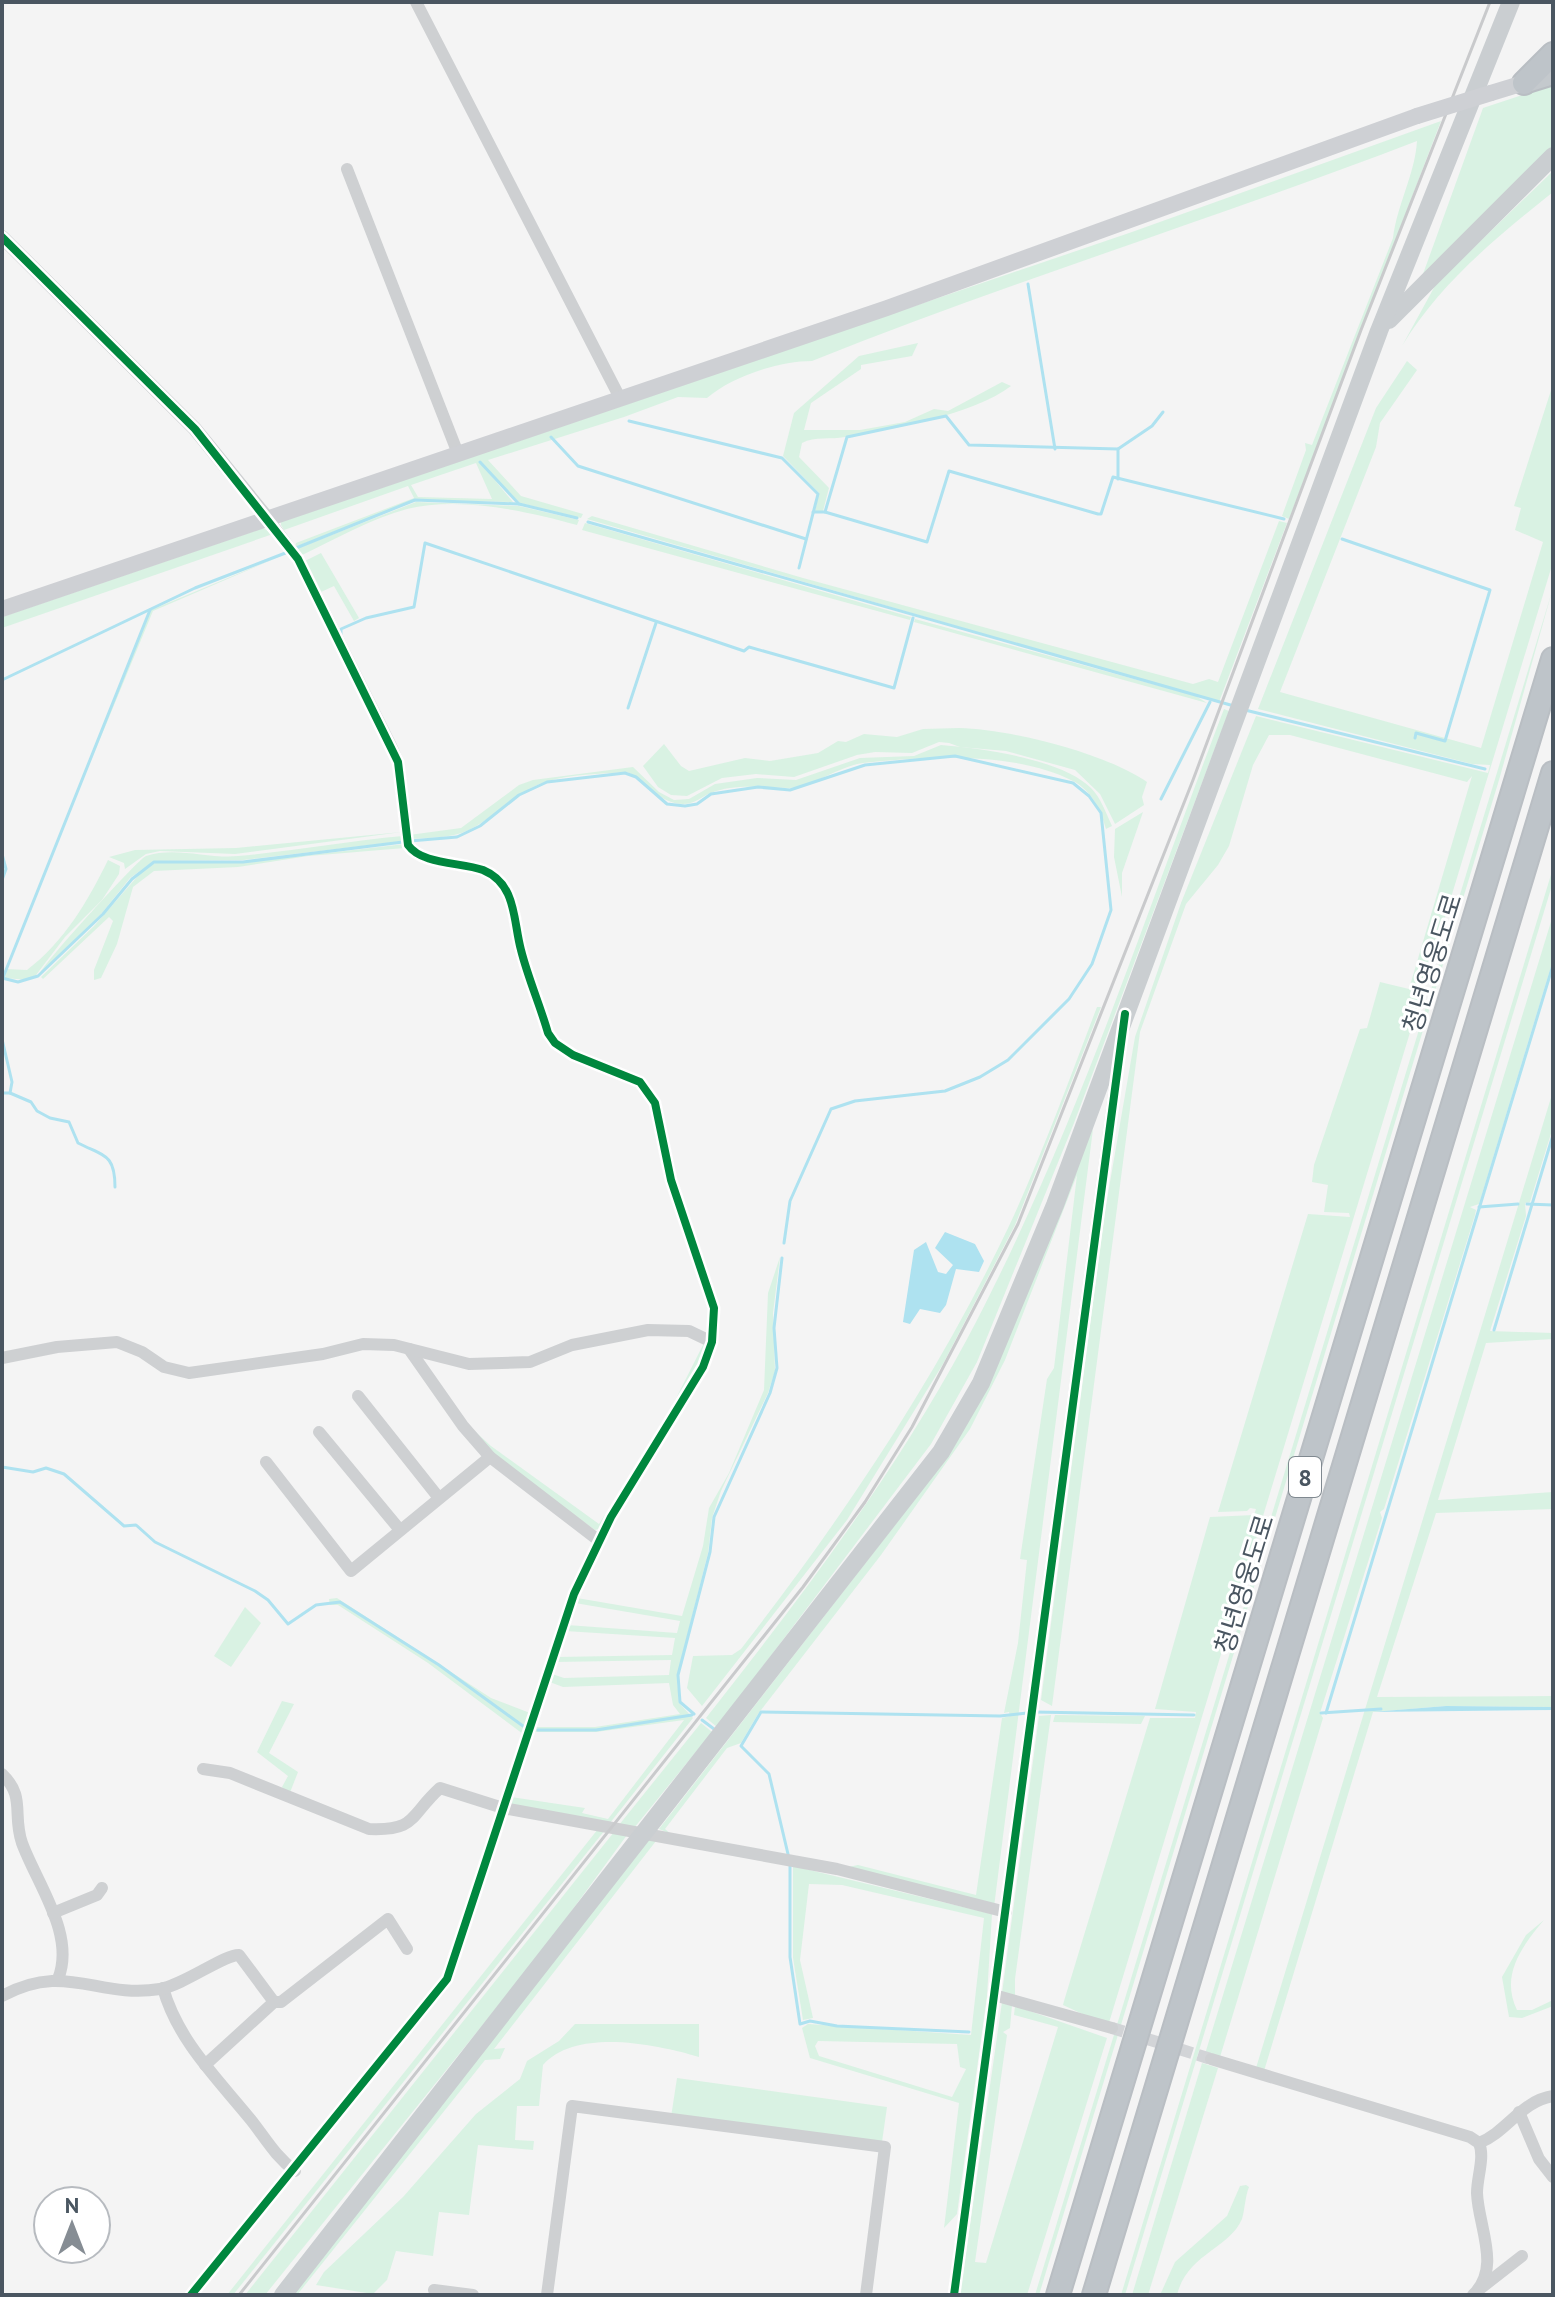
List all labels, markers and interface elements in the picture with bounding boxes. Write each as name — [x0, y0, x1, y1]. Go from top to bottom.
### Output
street label: 청년영웅도로 — [1395, 890, 1469, 1036]
road number: 8 — [1289, 1457, 1321, 1497]
street label: 청년영웅도로 — [1207, 1511, 1281, 1657]
north arrow — [32, 2185, 112, 2265]
text: N — [65, 2191, 79, 2219]

